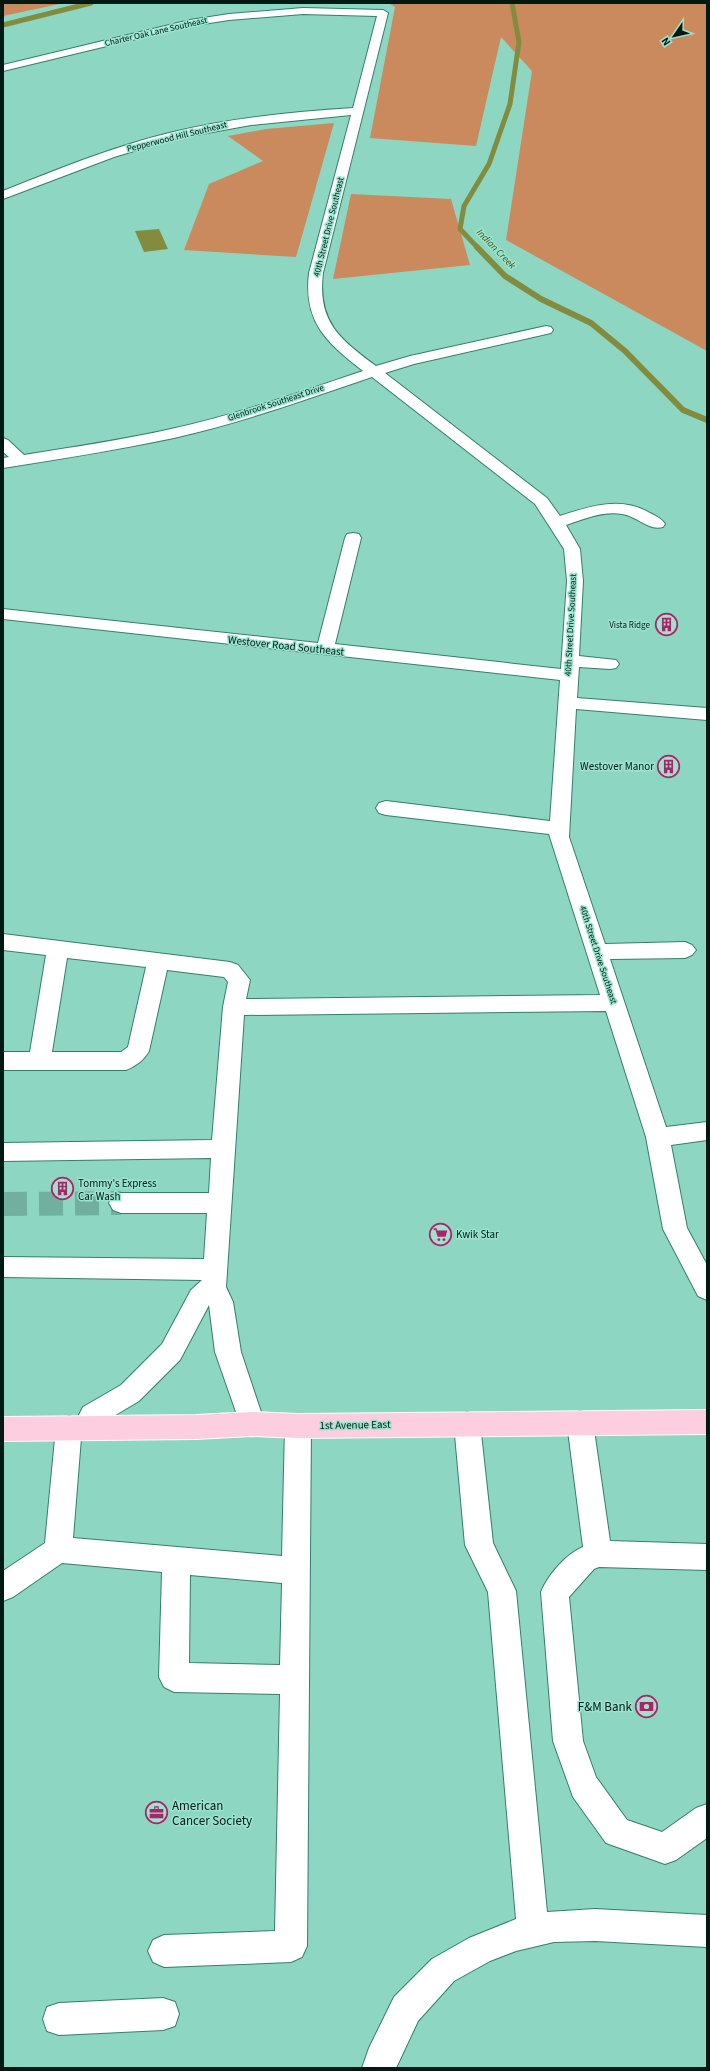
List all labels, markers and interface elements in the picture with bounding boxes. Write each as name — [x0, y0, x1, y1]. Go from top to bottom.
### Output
street label: Charter Oak Lane Southeast — [103, 14, 209, 50]
north arrow — [654, 16, 694, 56]
text: N — [658, 34, 674, 49]
street label: Pepperwood Hill Southeast — [126, 118, 228, 156]
street label: 40th Street Drive Southeast — [310, 176, 348, 278]
water label: Indian Creek — [473, 226, 519, 272]
street label: Glenbrook Southeast Drive — [226, 381, 326, 425]
street label: 40th Street Drive Southeast — [562, 574, 580, 676]
building icon: Vista Ridge — [653, 612, 679, 638]
place label: Vista Ridge — [609, 619, 651, 632]
street label: Westover Road Southeast — [227, 632, 345, 660]
building icon: Westover Manor — [656, 753, 682, 779]
place label: Westover Manor — [580, 759, 654, 774]
street label: 40th Street Drive Southeast — [576, 904, 620, 1006]
building icon: Tommy's Express Car Wash — [50, 1176, 76, 1202]
place label: Tommy's Express Car Wash — [78, 1176, 157, 1204]
supermarket icon: Kwik Star — [428, 1221, 454, 1247]
place label: Kwik Star — [456, 1227, 499, 1242]
street label: 1st Avenue East — [319, 1417, 391, 1433]
bank icon: F&M Bank — [634, 1694, 660, 1720]
place label: F&M Bank — [578, 1698, 633, 1716]
place label: American Cancer Society — [172, 1797, 252, 1830]
office icon: American Cancer Society — [143, 1800, 169, 1826]

